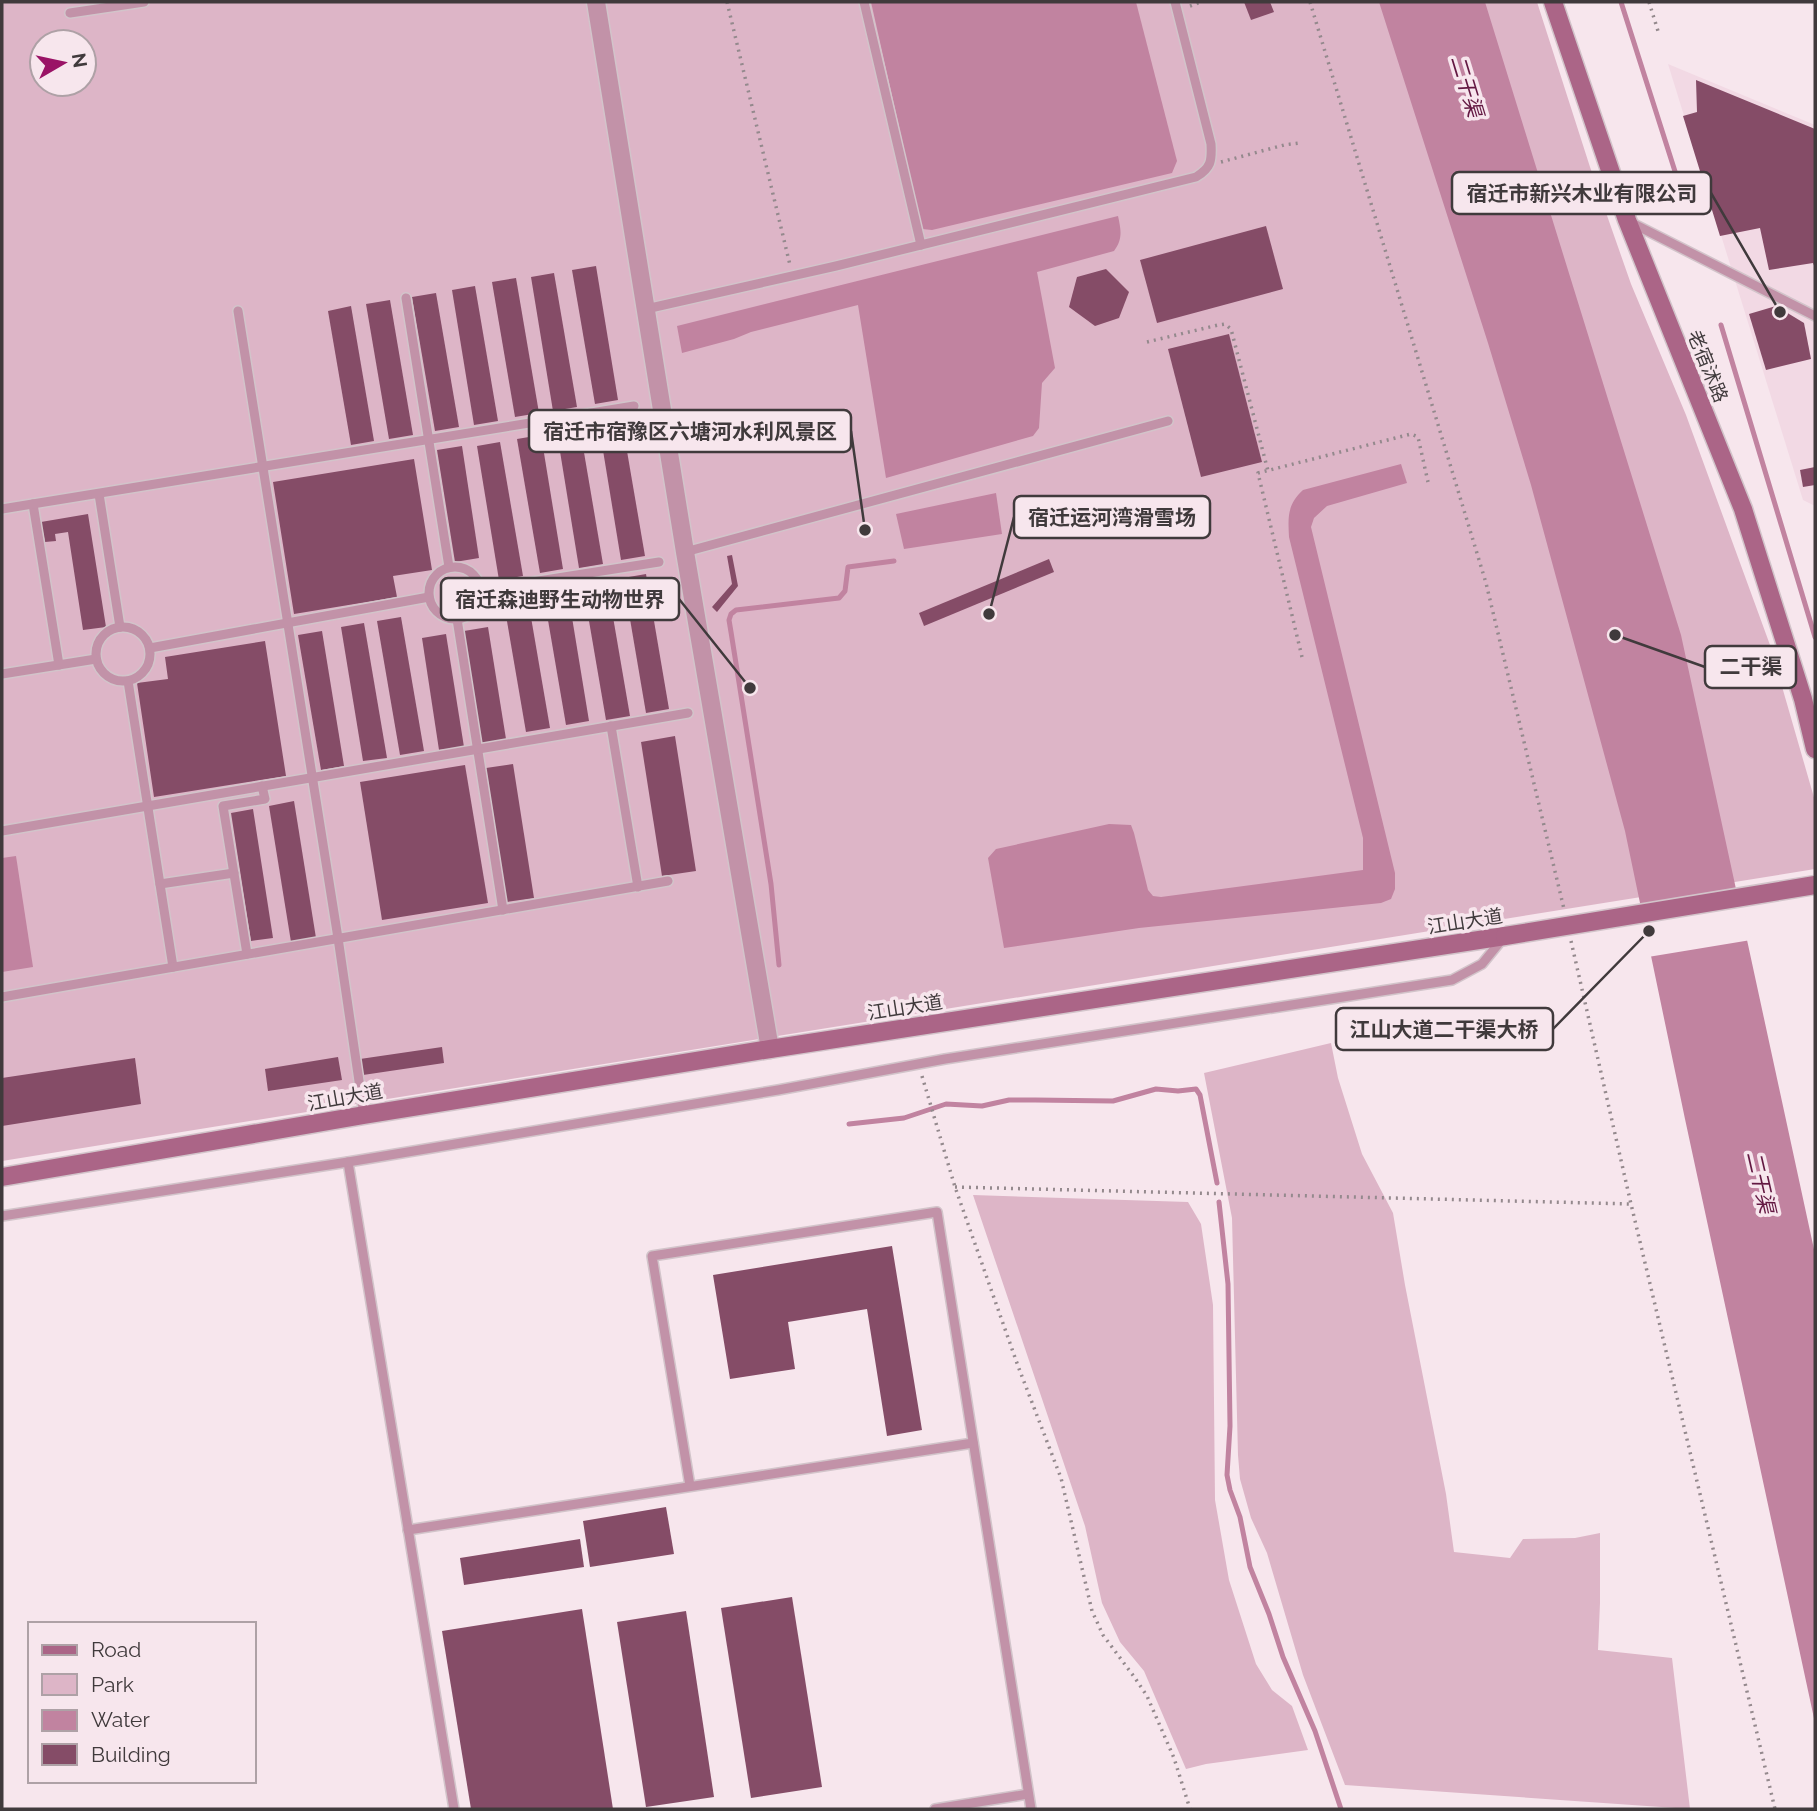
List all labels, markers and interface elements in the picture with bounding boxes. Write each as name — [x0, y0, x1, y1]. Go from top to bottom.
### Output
north arrow — [28, 28, 98, 98]
text: N — [68, 51, 92, 69]
water label: 二干渠 — [1446, 52, 1489, 123]
callout: 宿迁市新兴木业有限公司 — [1452, 172, 1711, 214]
text: 宿迁市新兴木业有限公司 — [1467, 181, 1698, 206]
street label: 老宿沭路 — [1684, 327, 1732, 405]
callout: 宿迁市宿豫区六塘河水利风景区 — [529, 410, 851, 452]
text: 宿迁市宿豫区六塘河水利风景区 — [543, 419, 837, 444]
callout: 宿迁运河湾滑雪场 — [1014, 496, 1210, 538]
text: 宿迁运河湾滑雪场 — [1028, 505, 1196, 530]
callout: 宿迁森迪野生动物世界 — [441, 578, 679, 620]
text: 宿迁森迪野生动物世界 — [455, 587, 665, 612]
callout: 二干渠 — [1705, 646, 1796, 688]
text: 二干渠 — [1720, 654, 1783, 679]
street label: 江山大道 — [1426, 904, 1504, 938]
street label: 江山大道 — [866, 990, 944, 1024]
callout: 江山大道二干渠大桥 — [1336, 1008, 1553, 1050]
text: 江山大道二干渠大桥 — [1350, 1017, 1539, 1042]
street label: 江山大道 — [306, 1080, 384, 1114]
water label: 二干渠 — [1742, 1148, 1781, 1218]
legend — [28, 1622, 256, 1783]
text: Road — [91, 1637, 141, 1662]
text: Park — [91, 1672, 134, 1697]
text: Water — [91, 1707, 150, 1732]
text: Building — [91, 1742, 171, 1767]

